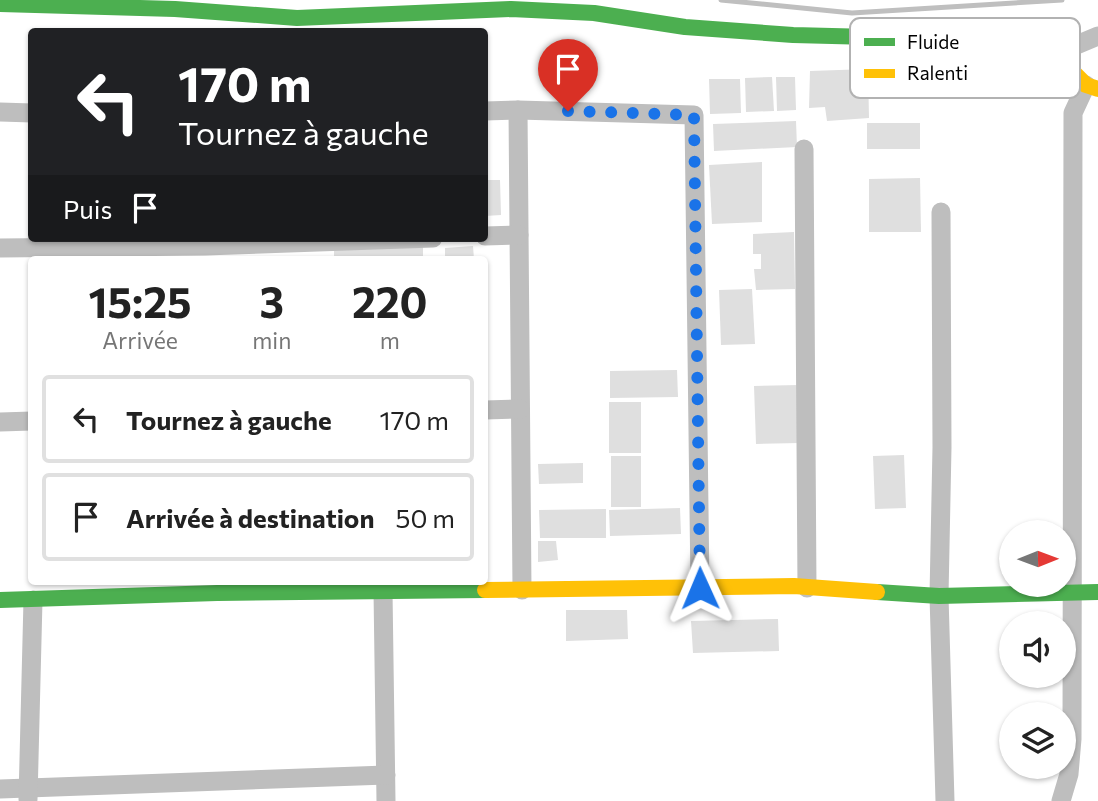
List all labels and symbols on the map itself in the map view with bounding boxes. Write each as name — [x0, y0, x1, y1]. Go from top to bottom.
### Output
legend — [850, 18, 1080, 98]
text: Fluide — [907, 30, 959, 53]
pin — [538, 39, 598, 111]
text: Ralenti — [907, 61, 968, 84]
north arrow — [999, 520, 1076, 597]
position arrow — [663, 551, 737, 625]

